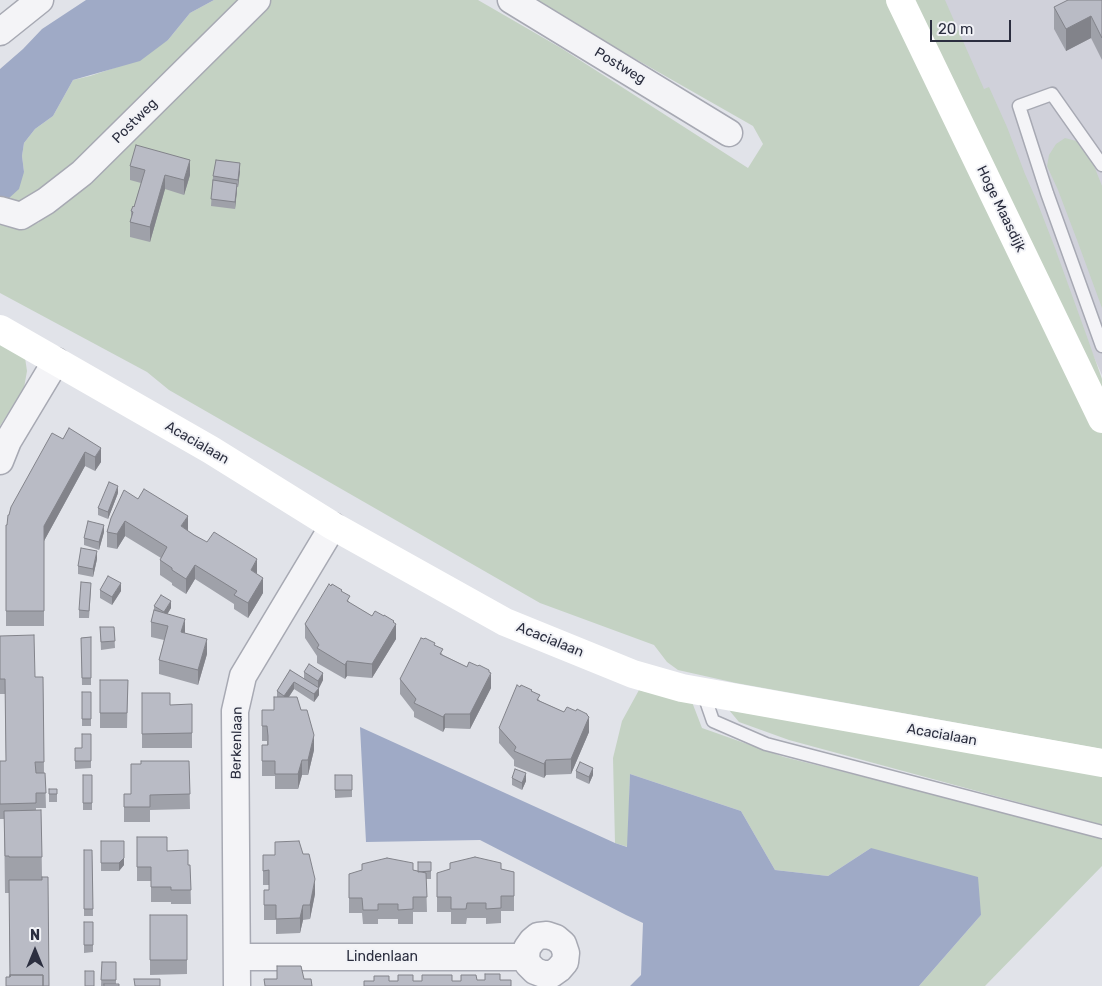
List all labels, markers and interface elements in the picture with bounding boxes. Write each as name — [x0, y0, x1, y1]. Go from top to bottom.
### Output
scale bar — [932, 10, 1013, 42]
text: 20 m — [938, 20, 973, 38]
street label: Postweg — [591, 44, 649, 88]
street label: Postweg — [109, 95, 161, 147]
street label: Hoge Maasdijk — [973, 163, 1029, 255]
street label: Acacialaan — [162, 418, 232, 468]
street label: Acacialaan — [514, 619, 586, 661]
street label: Berkenlaan — [228, 706, 246, 780]
street label: Acacialaan — [906, 721, 978, 749]
north arrow — [10, 926, 60, 976]
text: N — [30, 927, 40, 944]
street label: Lindenlaan — [346, 949, 418, 965]

